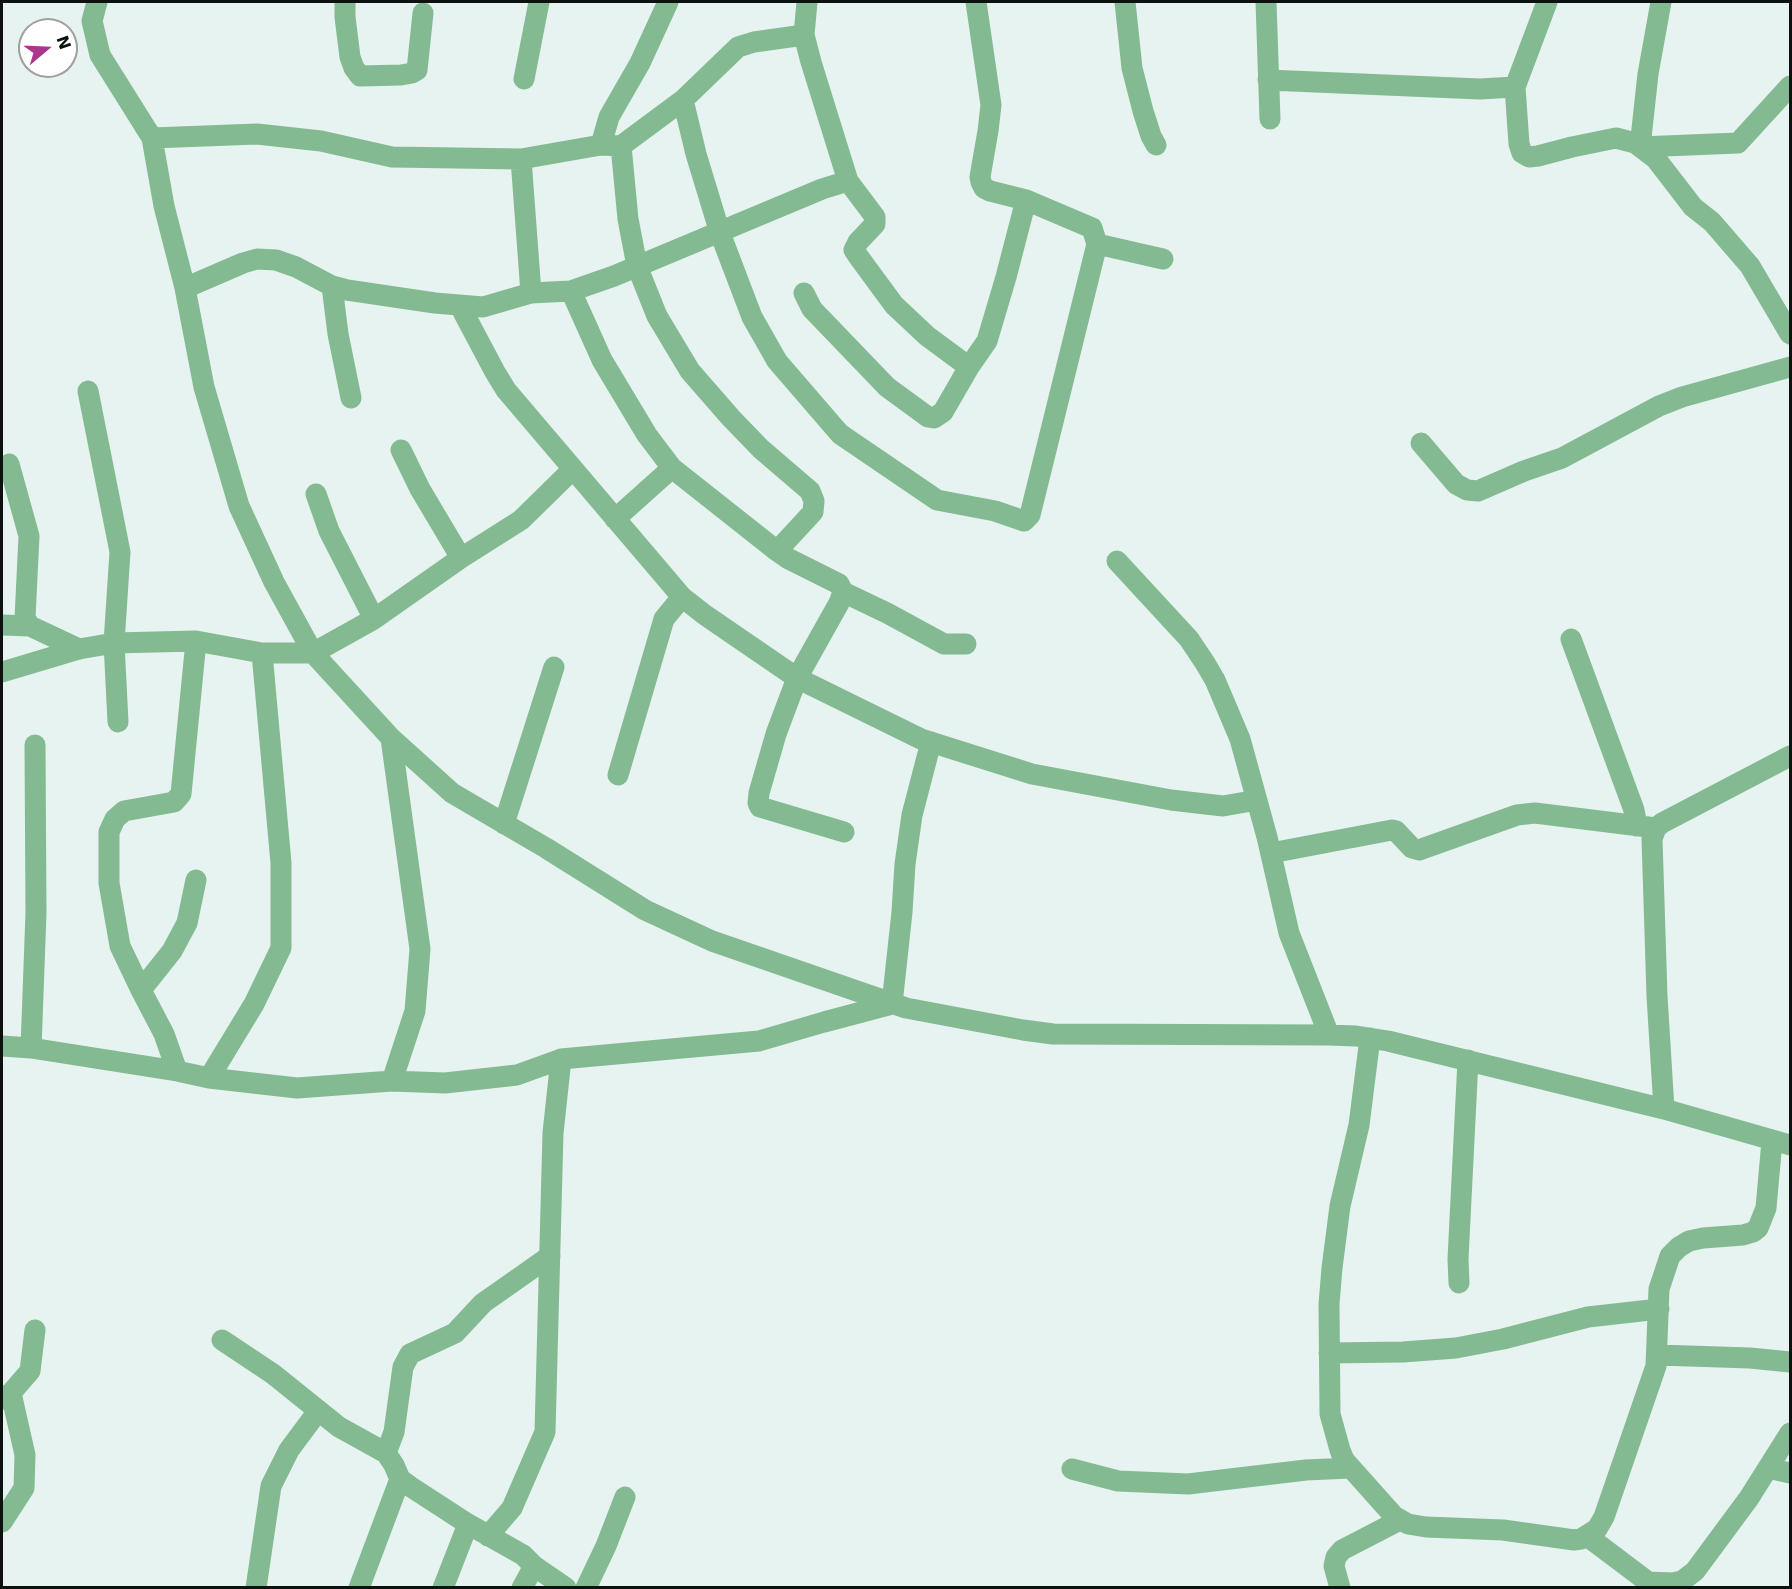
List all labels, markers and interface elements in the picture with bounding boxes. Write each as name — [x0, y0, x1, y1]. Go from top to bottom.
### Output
north arrow — [18, 18, 78, 78]
text: N — [52, 33, 75, 52]

